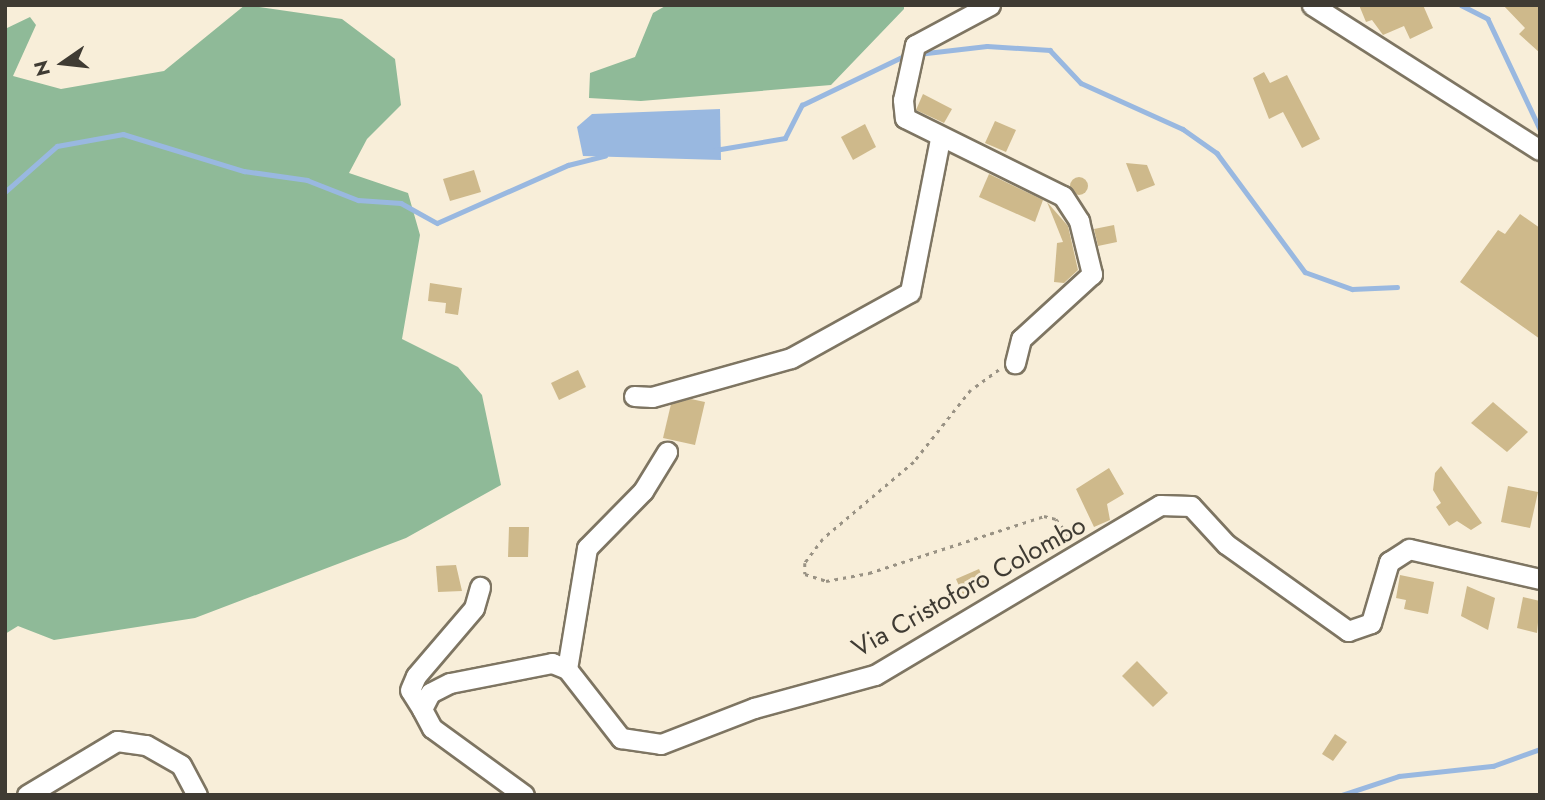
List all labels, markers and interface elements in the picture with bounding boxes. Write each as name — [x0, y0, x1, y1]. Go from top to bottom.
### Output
north arrow — [28, 28, 98, 98]
text: N — [27, 58, 57, 79]
street label: Via Cristoforo Colombo — [847, 510, 1091, 664]

